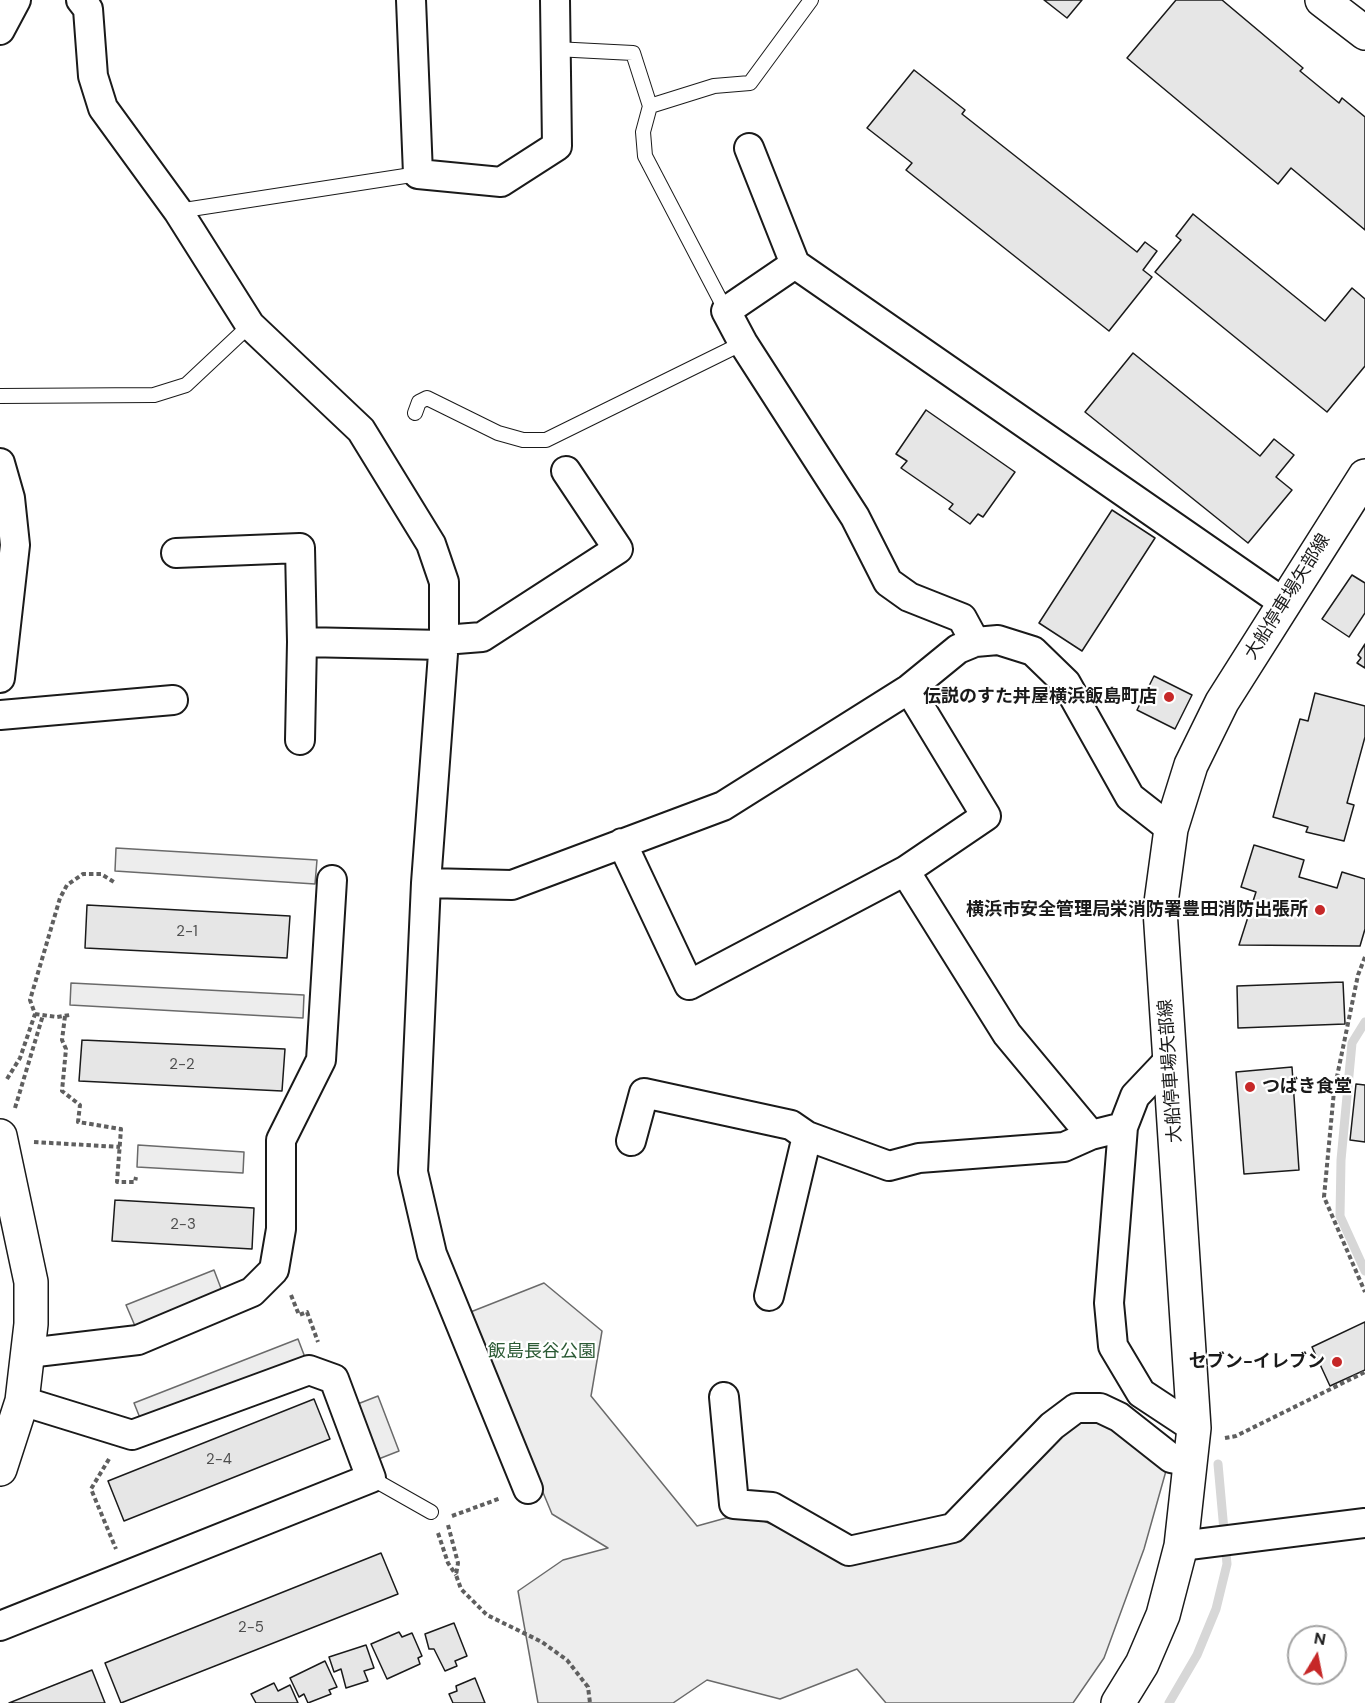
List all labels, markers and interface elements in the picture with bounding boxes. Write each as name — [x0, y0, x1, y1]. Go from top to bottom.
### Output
street label: 大船停車場矢部線 — [1241, 530, 1335, 664]
place label: 伝説のすた丼屋横浜飯島町店 — [923, 686, 1157, 708]
marker: 伝説のすた丼屋横浜飯島町店 — [1162, 690, 1176, 704]
place label: 横浜市安全管理局栄消防署豊田消防出張所 — [966, 899, 1308, 921]
marker: 横浜市安全管理局栄消防署豊田消防出張所 — [1313, 903, 1327, 917]
house number: 2-1 — [176, 923, 198, 941]
street label: 大船停車場矢部線 — [1155, 998, 1187, 1144]
house number: 2-2 — [169, 1056, 195, 1074]
place label: つばき食堂 — [1262, 1076, 1352, 1098]
marker: つばき食堂 — [1243, 1080, 1257, 1094]
house number: 2-3 — [170, 1216, 196, 1234]
park label: 飯島長谷公園 — [488, 1341, 596, 1363]
place label: セブン-イレブン — [1189, 1351, 1325, 1373]
marker: セブン-イレブン — [1330, 1355, 1344, 1369]
house number: 2-4 — [206, 1451, 232, 1469]
house number: 2-5 — [238, 1619, 264, 1637]
north arrow — [1287, 1625, 1347, 1685]
text: N — [1312, 1627, 1327, 1650]

